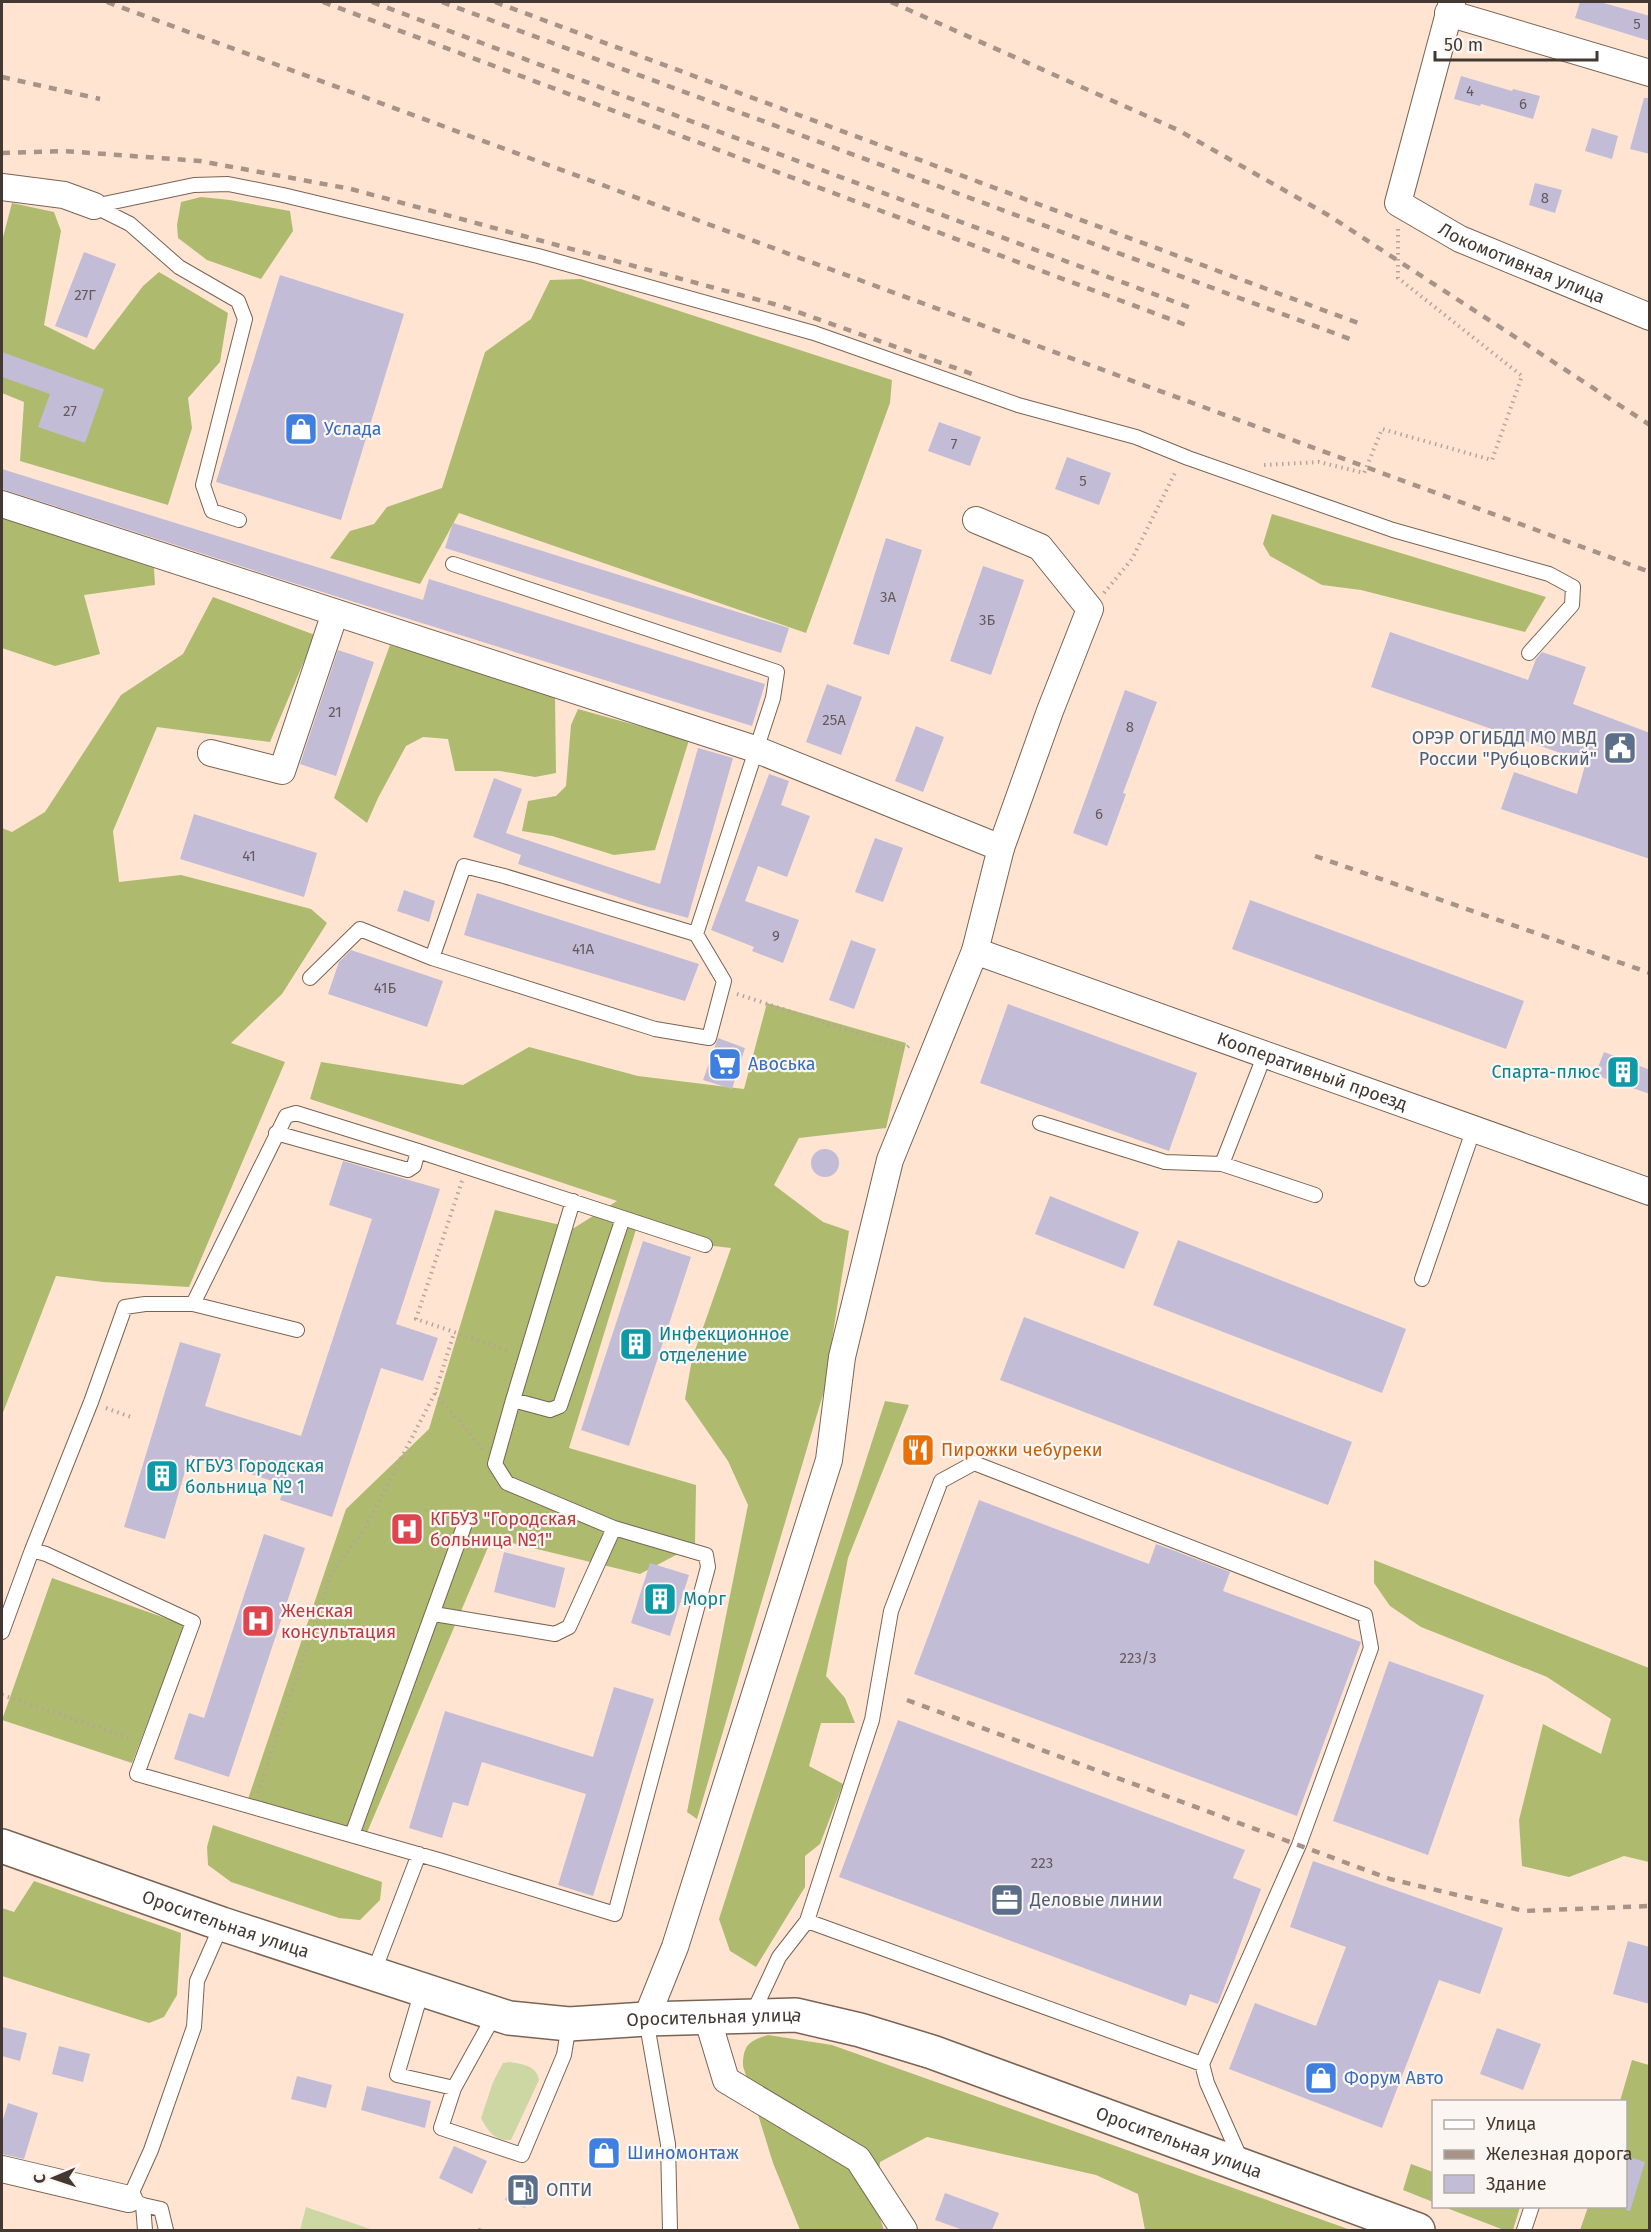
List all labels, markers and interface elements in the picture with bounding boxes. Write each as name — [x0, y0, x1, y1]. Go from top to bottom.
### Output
house number: 5 — [1633, 15, 1641, 33]
scale bar — [1435, 24, 1597, 62]
text: 50 m — [1444, 34, 1483, 56]
house number: 4 — [1466, 82, 1474, 100]
house number: 6 — [1519, 95, 1527, 113]
house number: 8 — [1541, 189, 1549, 207]
street label: Локомотивная улица — [1434, 218, 1608, 308]
house number: 27Г — [74, 286, 96, 304]
house number: 27 — [63, 402, 77, 420]
shop icon: Услада — [283, 411, 319, 447]
place label: Услада — [324, 418, 382, 440]
house number: 7 — [951, 435, 958, 453]
house number: 5 — [1079, 472, 1087, 490]
house number: 3А — [880, 588, 896, 606]
house number: 3Б — [979, 611, 995, 629]
house number: 21 — [328, 703, 342, 721]
house number: 25А — [822, 711, 846, 729]
house number: 8 — [1126, 718, 1134, 736]
place label: ОРЭР ОГИБДД МО МВД России "Рубцовский" — [1412, 727, 1597, 770]
public building icon: ОРЭР ОГИБДД МО МВД России "Рубцовский" — [1602, 730, 1638, 766]
house number: 6 — [1095, 805, 1103, 823]
house number: 41 — [242, 847, 256, 865]
house number: 9 — [772, 927, 780, 945]
house number: 41А — [572, 940, 595, 958]
house number: 41Б — [374, 979, 396, 997]
street label: Кооперативный проезд — [1214, 1027, 1410, 1115]
supermarket icon: Авоська — [707, 1046, 743, 1082]
place label: Авоська — [748, 1053, 816, 1075]
building icon: Спарта-плюс — [1605, 1054, 1641, 1090]
place label: Спарта-плюс — [1492, 1061, 1600, 1083]
place label: Инфекционное отделение — [659, 1323, 789, 1366]
building icon: Инфекционное отделение — [618, 1326, 654, 1362]
restaurant icon: Пирожки чебуреки — [900, 1432, 936, 1468]
place label: Пирожки чебуреки — [941, 1439, 1102, 1461]
place label: КГБУЗ Городская больница № 1 — [185, 1455, 324, 1498]
building icon: КГБУЗ Городская больница № 1 — [144, 1458, 180, 1494]
place label: КГБУЗ "Городская больница №1" — [430, 1508, 577, 1551]
hospital icon: КГБУЗ "Городская больница №1" — [389, 1511, 425, 1547]
building icon: Морг — [642, 1581, 678, 1617]
place label: Морг — [683, 1588, 726, 1610]
place label: Женская консультация — [281, 1600, 396, 1643]
hospital icon: Женская консультация — [240, 1603, 276, 1639]
house number: 223/3 — [1120, 1649, 1156, 1667]
house number: 223 — [1031, 1854, 1053, 1872]
office icon: Деловые линии — [989, 1882, 1025, 1918]
street label: Оросительная улица — [139, 1886, 312, 1963]
place label: Деловые линии — [1029, 1889, 1163, 1911]
street label: Оросительная улица — [626, 2003, 804, 2031]
shop icon: Форум Авто — [1303, 2060, 1339, 2096]
place label: Форум Авто — [1344, 2067, 1444, 2089]
legend — [1432, 2100, 1627, 2208]
street label: Оросительная улица — [1093, 2102, 1265, 2183]
text: Улица — [1486, 2113, 1536, 2135]
shop icon: Шиномонтаж — [586, 2135, 622, 2171]
place label: Шиномонтаж — [627, 2142, 739, 2164]
text: Железная дорога — [1486, 2143, 1633, 2165]
north arrow — [24, 2148, 84, 2208]
fuel station icon: ОПТИ — [505, 2172, 541, 2208]
text: С — [30, 2173, 49, 2183]
text: Здание — [1486, 2173, 1547, 2195]
place label: ОПТИ — [546, 2179, 592, 2201]

